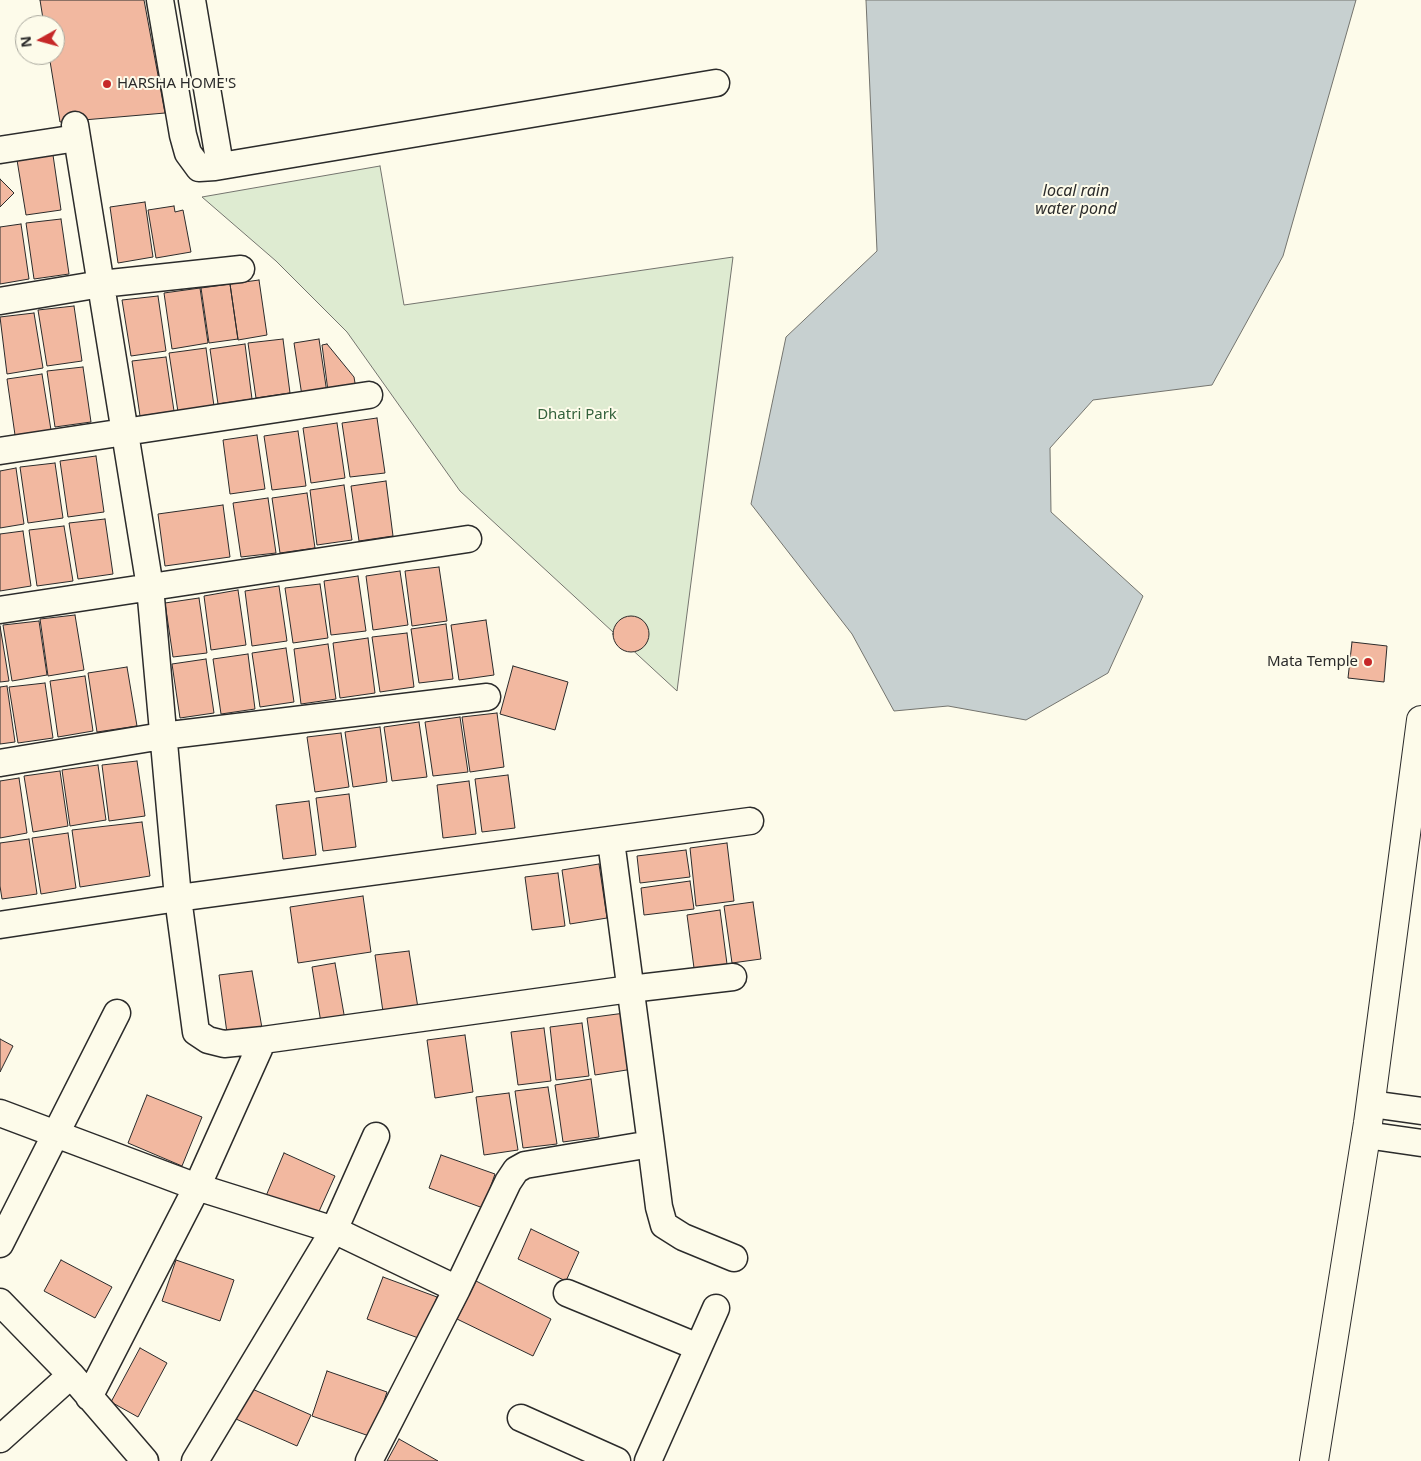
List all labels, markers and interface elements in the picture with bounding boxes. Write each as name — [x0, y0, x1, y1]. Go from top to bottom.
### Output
north arrow — [15, 15, 65, 65]
text: N — [15, 35, 36, 49]
place label: HARSHA HOME'S — [117, 75, 236, 93]
marker: HARSHA HOME'S — [101, 78, 113, 90]
water label: local rain water pond — [1035, 181, 1117, 219]
park label: Dhatri Park — [537, 406, 617, 424]
place label: Mata Temple — [1267, 653, 1358, 671]
marker: Mata Temple — [1362, 656, 1374, 668]

